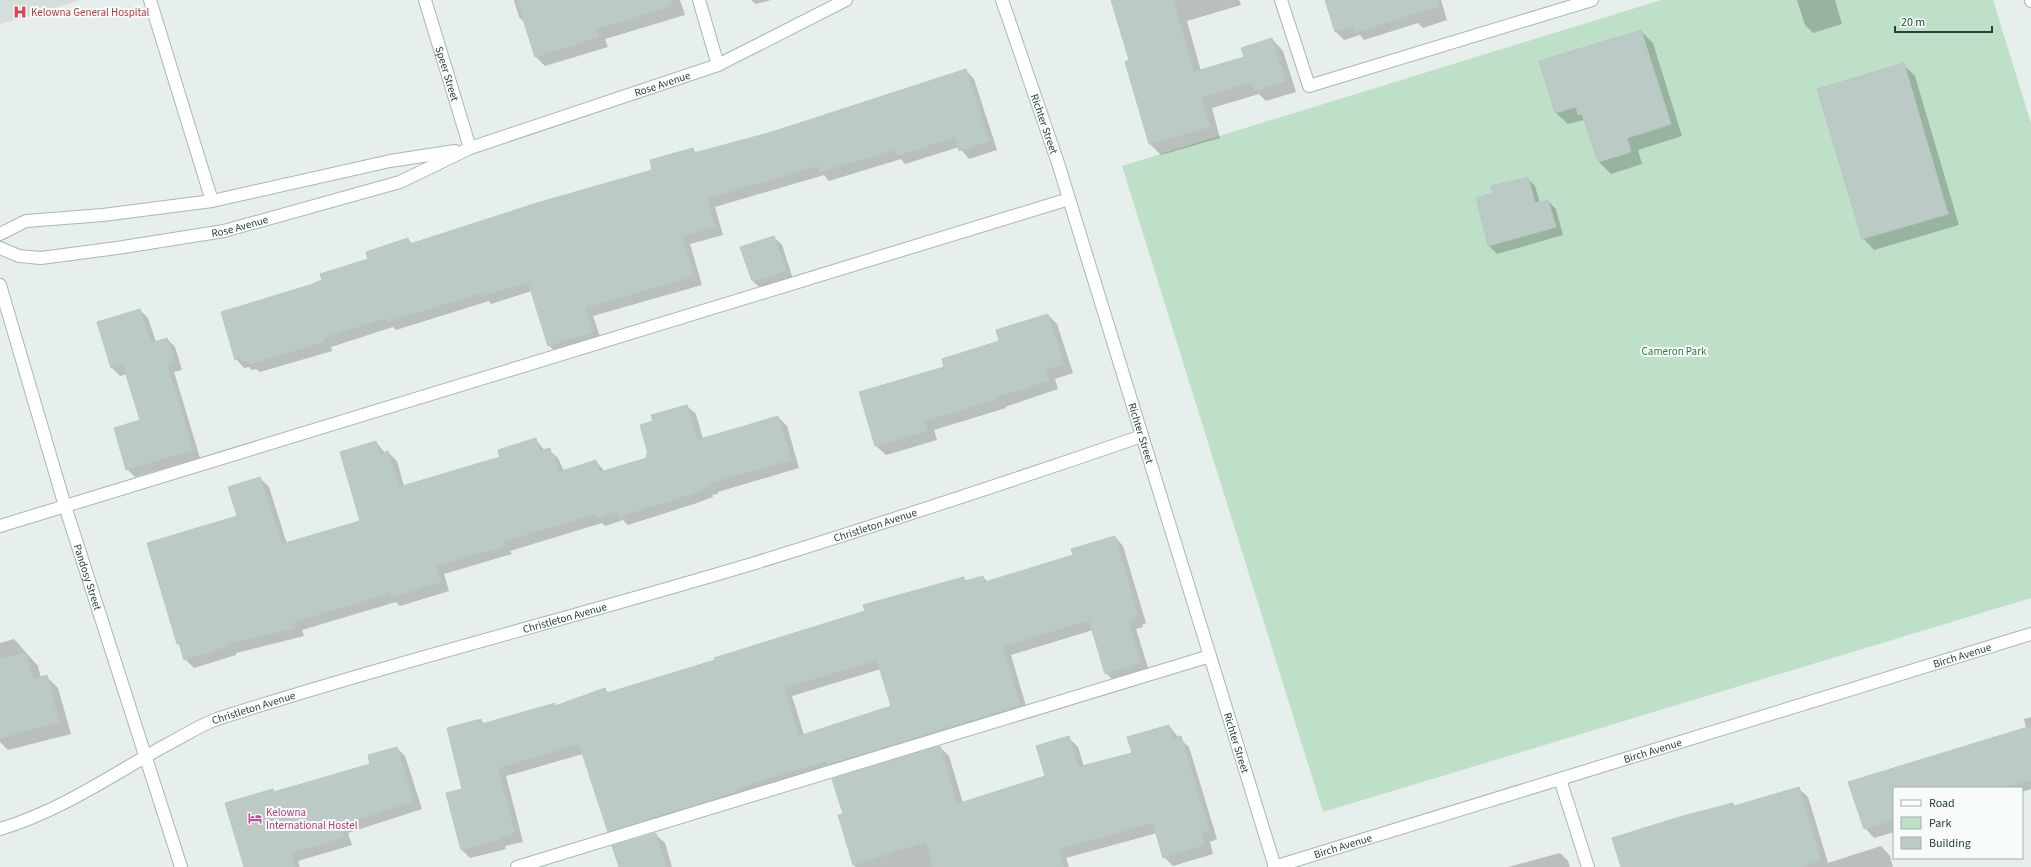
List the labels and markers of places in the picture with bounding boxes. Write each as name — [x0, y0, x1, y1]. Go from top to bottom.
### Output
hospital icon: Kelowna General Hospital — [12, 4, 28, 20]
place label: Kelowna General Hospital — [31, 5, 150, 20]
place label: Kelowna International Hostel — [266, 805, 358, 833]
hotel icon: Kelowna International Hostel — [247, 810, 263, 826]

